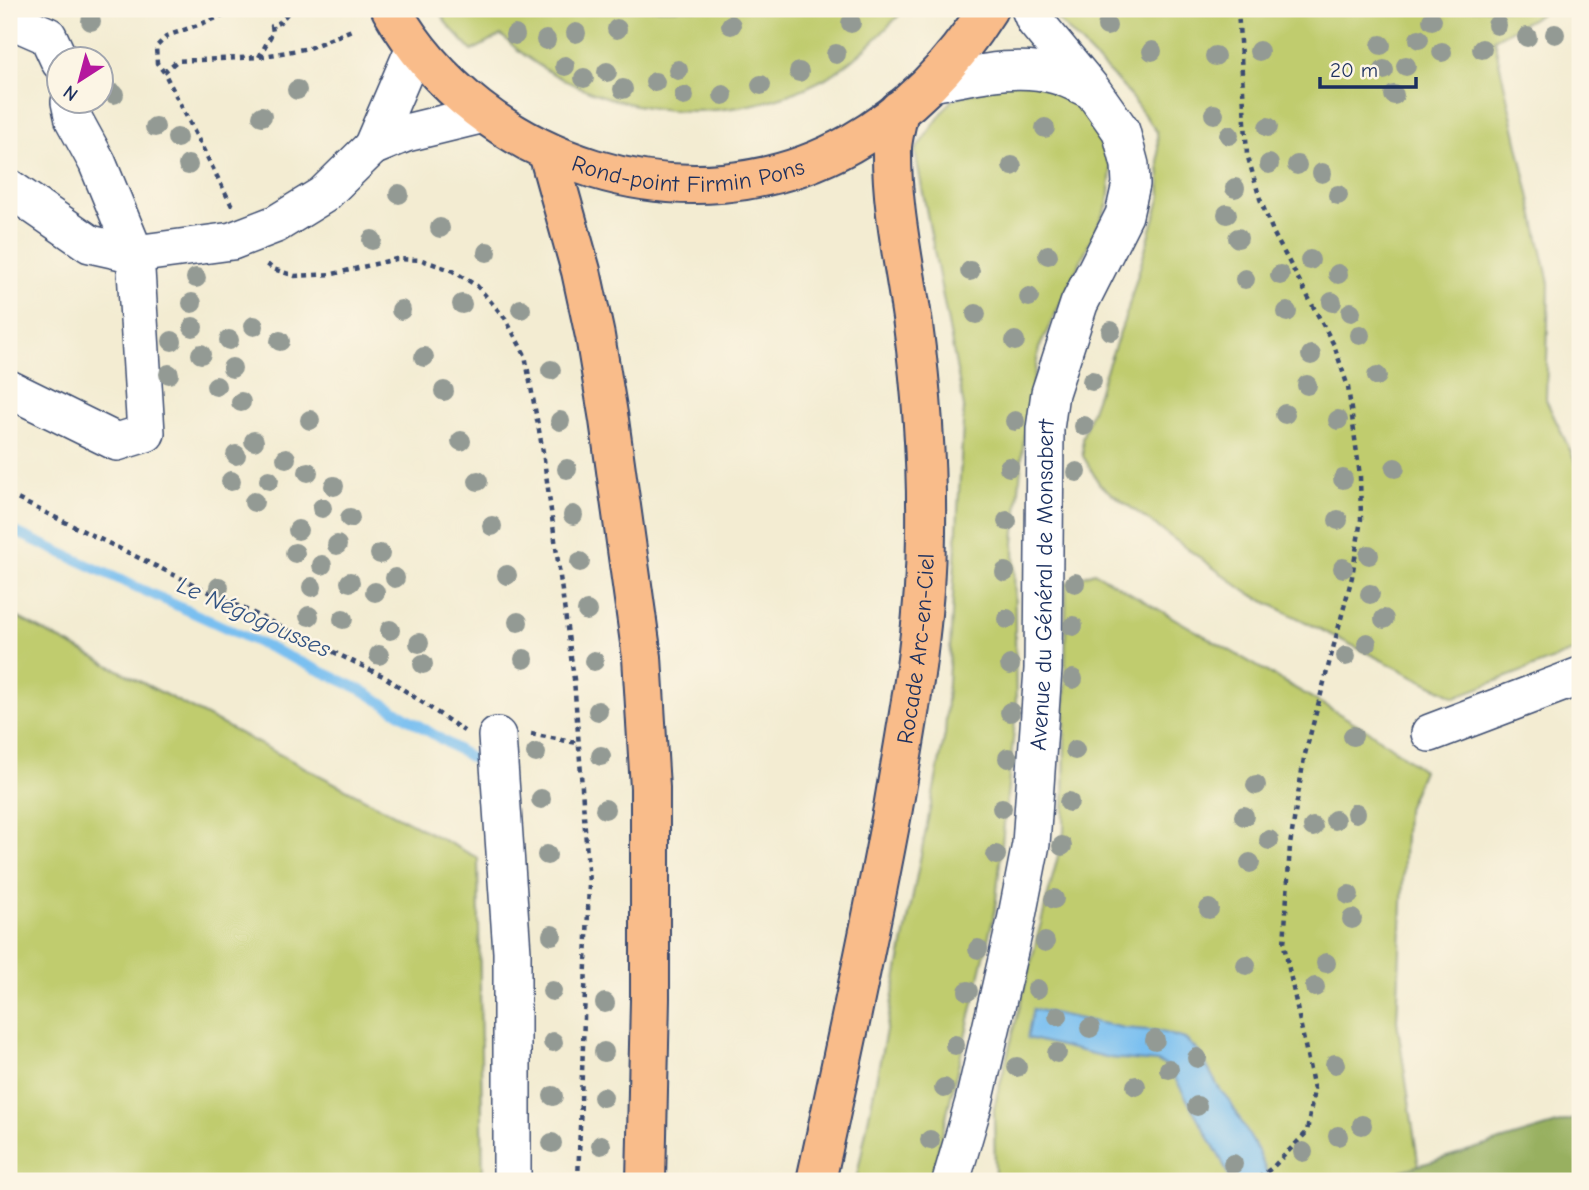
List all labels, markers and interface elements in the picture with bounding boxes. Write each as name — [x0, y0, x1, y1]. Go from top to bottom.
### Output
north arrow — [46, 46, 116, 116]
scale bar — [1320, 46, 1416, 90]
text: 20 m — [1330, 58, 1378, 82]
text: N — [59, 80, 82, 105]
street label: Rond-point Firmin Pons — [568, 150, 808, 198]
street label: Avenue du Général de Monsabert — [1024, 416, 1060, 751]
street label: Rocade Arc-en-Ciel — [891, 553, 940, 746]
water label: Le Négogousses — [173, 571, 335, 663]

